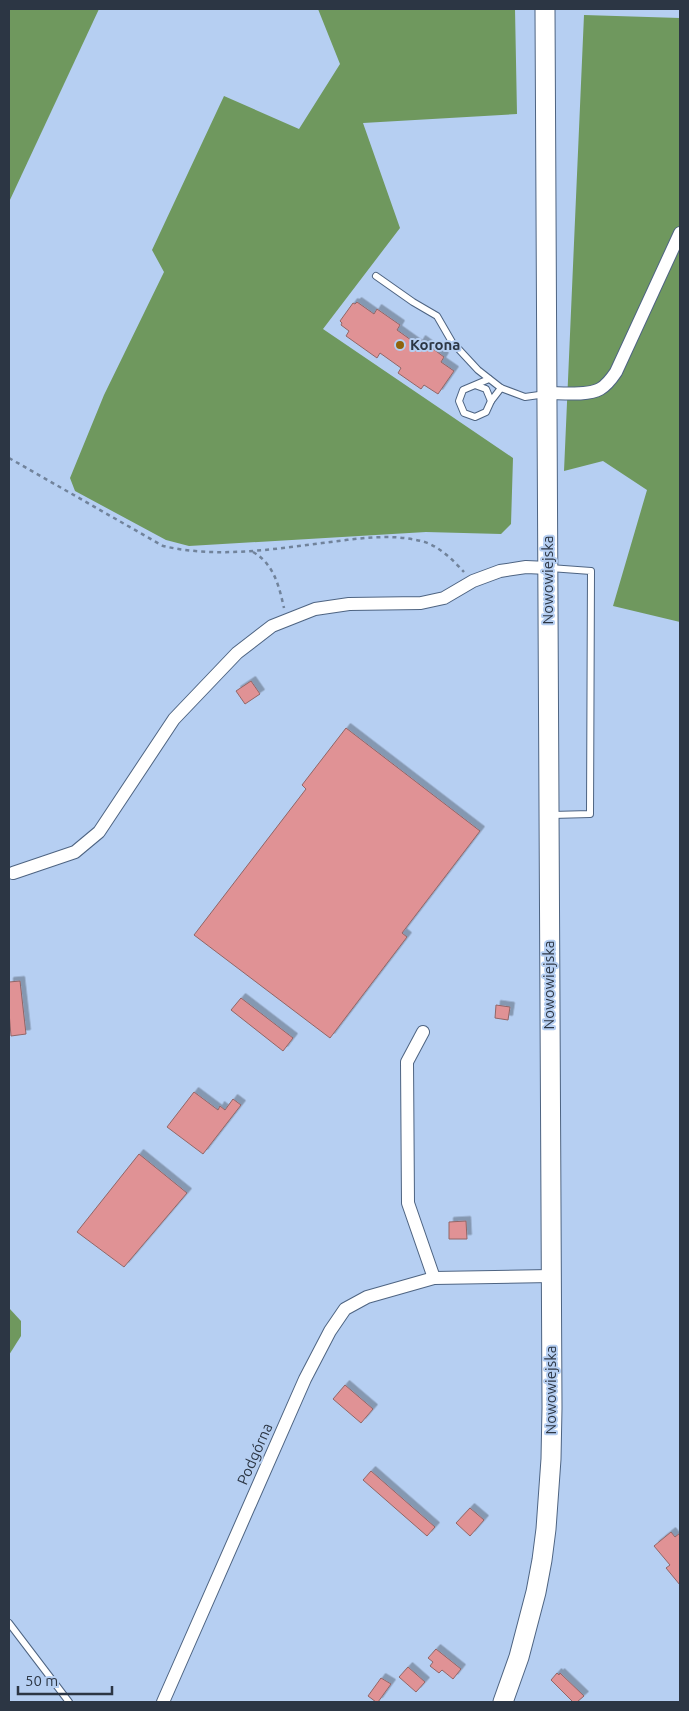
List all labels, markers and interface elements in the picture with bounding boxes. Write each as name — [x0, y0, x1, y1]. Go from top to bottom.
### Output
place label: Korona — [410, 336, 461, 353]
marker: Korona — [394, 339, 406, 351]
street label: Nowowiejska — [539, 536, 556, 624]
street label: Nowowiejska — [540, 941, 557, 1029]
street label: Nowowiejska — [542, 1346, 559, 1434]
street label: Podgórna — [233, 1420, 276, 1487]
scale bar — [18, 1664, 111, 1696]
text: 50 m — [25, 1672, 58, 1689]

